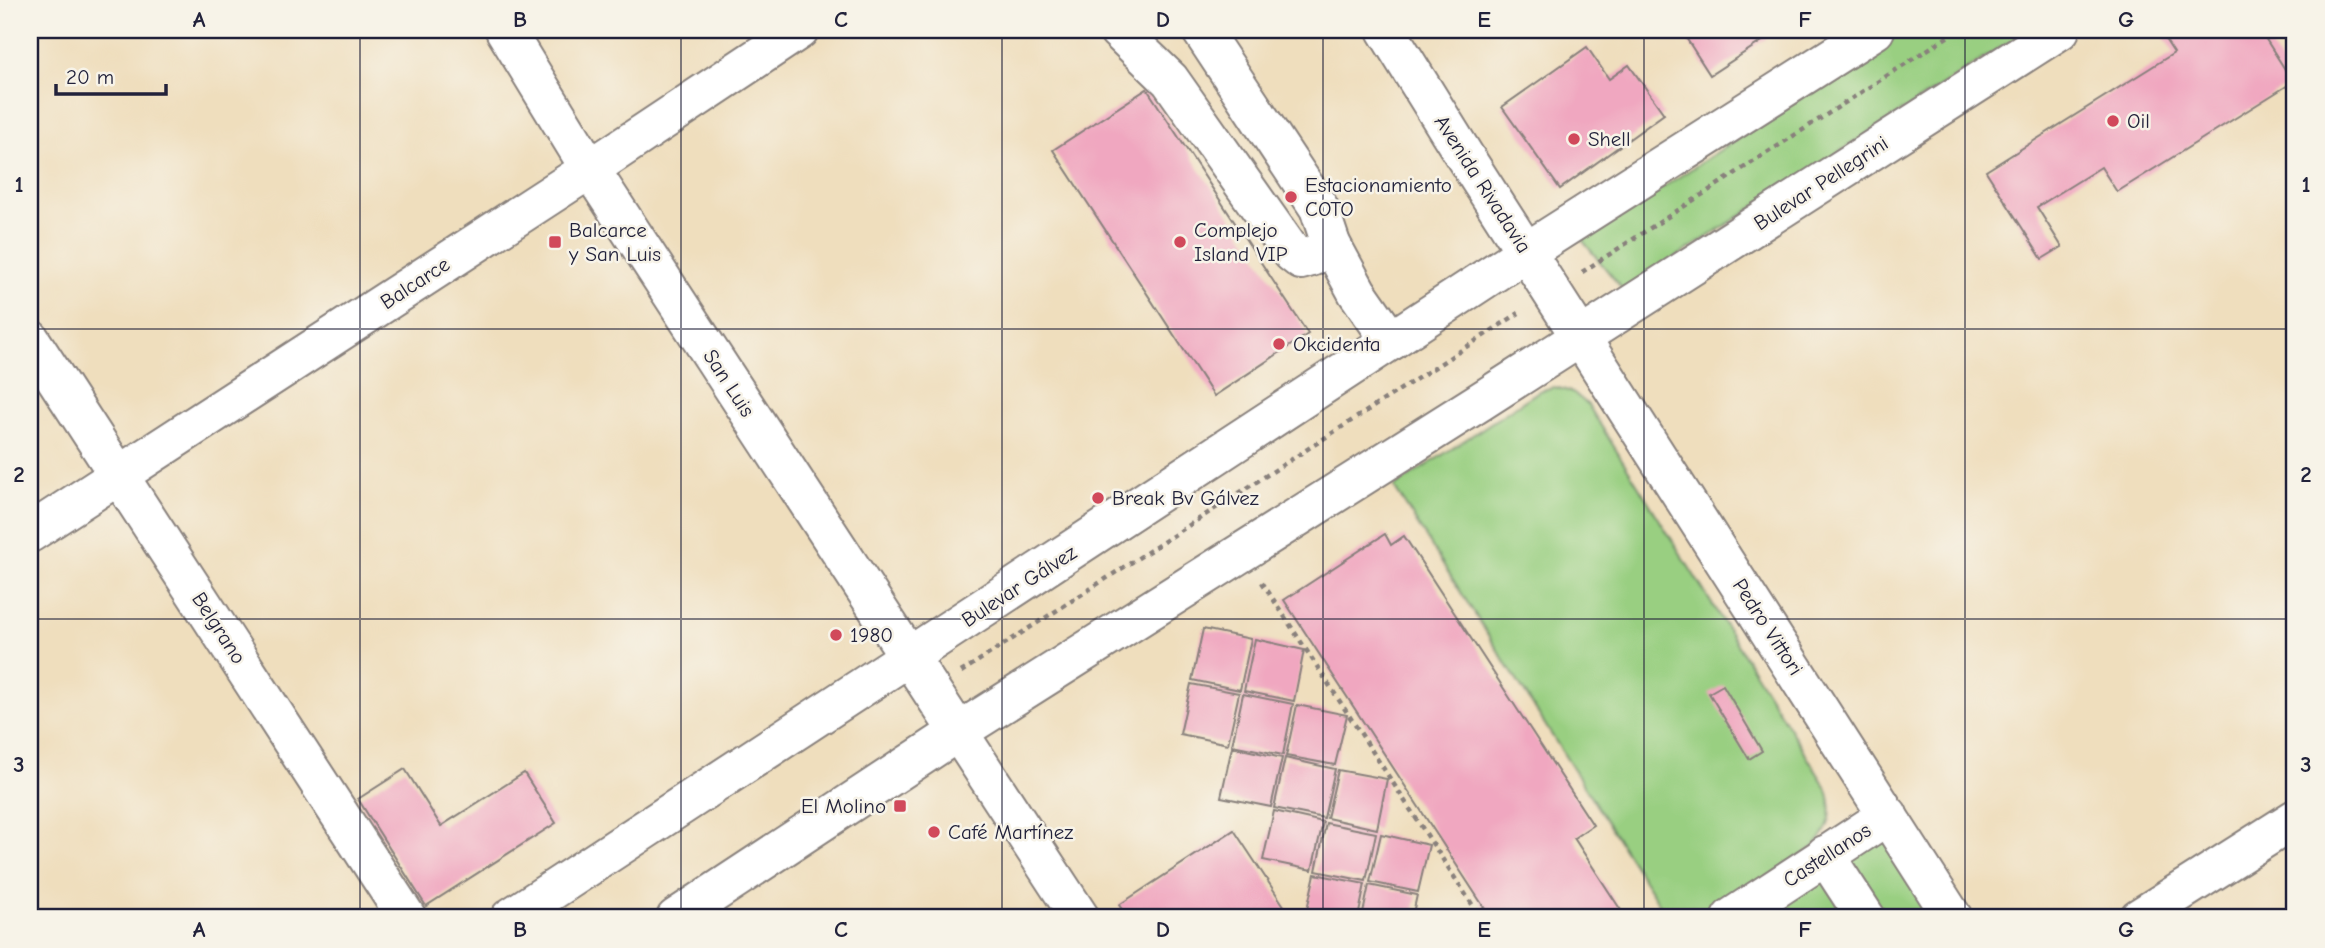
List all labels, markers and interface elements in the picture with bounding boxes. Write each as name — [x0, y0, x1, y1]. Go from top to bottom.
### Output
text: A — [193, 6, 206, 33]
text: B — [513, 6, 527, 33]
text: C — [834, 6, 848, 33]
text: D — [1156, 6, 1170, 33]
text: E — [1477, 6, 1491, 33]
text: F — [1798, 6, 1812, 33]
text: G — [2118, 6, 2134, 33]
scale bar — [56, 52, 166, 96]
text: 20 m — [66, 65, 114, 89]
place label: Oil — [2127, 109, 2150, 133]
street label: Avenida Rivadavia — [1430, 111, 1536, 257]
marker: Oil — [2105, 113, 2121, 129]
place label: Shell — [1588, 127, 1631, 151]
marker: Shell — [1566, 131, 1582, 147]
street label: Bulevar Pellegrini — [1749, 131, 1893, 235]
text: 1 — [14, 171, 24, 198]
text: 1 — [2301, 171, 2311, 198]
place label: Estacionamiento COTO — [1305, 173, 1452, 221]
marker: Estacionamiento COTO — [1283, 189, 1299, 205]
place label: Balcarce y San Luis — [568, 218, 661, 266]
place label: Complejo Island VIP — [1194, 218, 1288, 266]
marker: Balcarce y San Luis — [547, 234, 563, 250]
marker: Complejo Island VIP — [1172, 234, 1188, 250]
street label: Balcarce — [376, 252, 454, 314]
place label: Okcidenta — [1293, 332, 1381, 356]
marker: Okcidenta — [1271, 336, 1287, 352]
street label: San Luis — [698, 345, 760, 421]
text: 2 — [13, 461, 25, 488]
text: 2 — [2300, 461, 2312, 488]
place label: Break Bv Gálvez — [1112, 486, 1259, 510]
marker: Break Bv Gálvez — [1090, 490, 1106, 506]
street label: Bulevar Gálvez — [957, 540, 1081, 632]
street label: Pedro Vittori — [1728, 574, 1808, 680]
street label: Belgrano — [187, 588, 251, 668]
place label: 1980 — [850, 623, 893, 647]
marker: 1980 — [828, 627, 844, 643]
text: 3 — [13, 751, 25, 778]
text: 3 — [2300, 751, 2312, 778]
place label: El Molino — [801, 794, 886, 818]
marker: El Molino — [892, 798, 908, 814]
street label: Castellanos — [1779, 818, 1875, 892]
place label: Café Martínez — [948, 820, 1073, 844]
marker: Café Martínez — [926, 824, 942, 840]
text: A — [193, 916, 206, 943]
text: B — [513, 916, 527, 943]
text: C — [834, 916, 848, 943]
text: D — [1156, 916, 1170, 943]
text: E — [1477, 916, 1491, 943]
text: F — [1798, 916, 1812, 943]
text: G — [2118, 916, 2134, 943]

